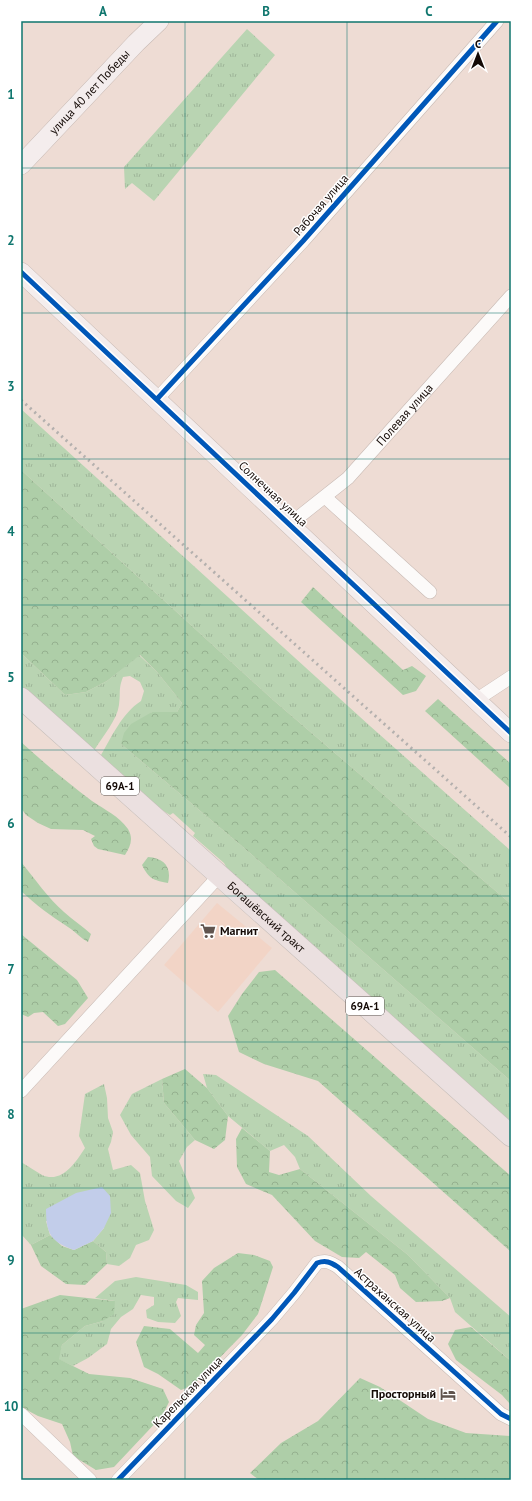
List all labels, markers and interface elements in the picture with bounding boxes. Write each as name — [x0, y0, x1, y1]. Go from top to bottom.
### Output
text: A — [99, 3, 107, 20]
text: B — [262, 3, 270, 20]
text: C — [425, 3, 433, 20]
north arrow — [458, 34, 498, 74]
text: С — [475, 37, 481, 51]
street label: улица 40 лет Победы — [46, 46, 133, 137]
text: 1 — [7, 86, 15, 103]
street label: Рабочая улица — [290, 171, 351, 238]
text: 2 — [7, 232, 15, 249]
text: 3 — [7, 378, 15, 395]
street label: Полевая улица — [373, 380, 436, 448]
street label: Солнечная улица — [236, 458, 311, 530]
text: 4 — [7, 523, 15, 540]
text: 5 — [7, 669, 15, 686]
road number: 69А-1 — [101, 777, 139, 795]
text: 6 — [7, 815, 15, 832]
street label: Богашёвский тракт — [225, 878, 309, 956]
supermarket icon: Магнит — [199, 922, 217, 940]
place label: Магнит — [220, 923, 258, 938]
text: 7 — [7, 961, 15, 978]
road number: 69А-1 — [346, 997, 384, 1015]
text: 8 — [7, 1106, 15, 1123]
text: 9 — [7, 1252, 15, 1269]
street label: Астраханская улица — [351, 1264, 439, 1345]
street label: Карельская улица — [150, 1353, 226, 1431]
hotel icon: Просторный — [439, 1385, 457, 1403]
place label: Просторный — [371, 1386, 436, 1401]
text: 10 — [4, 1398, 18, 1415]

